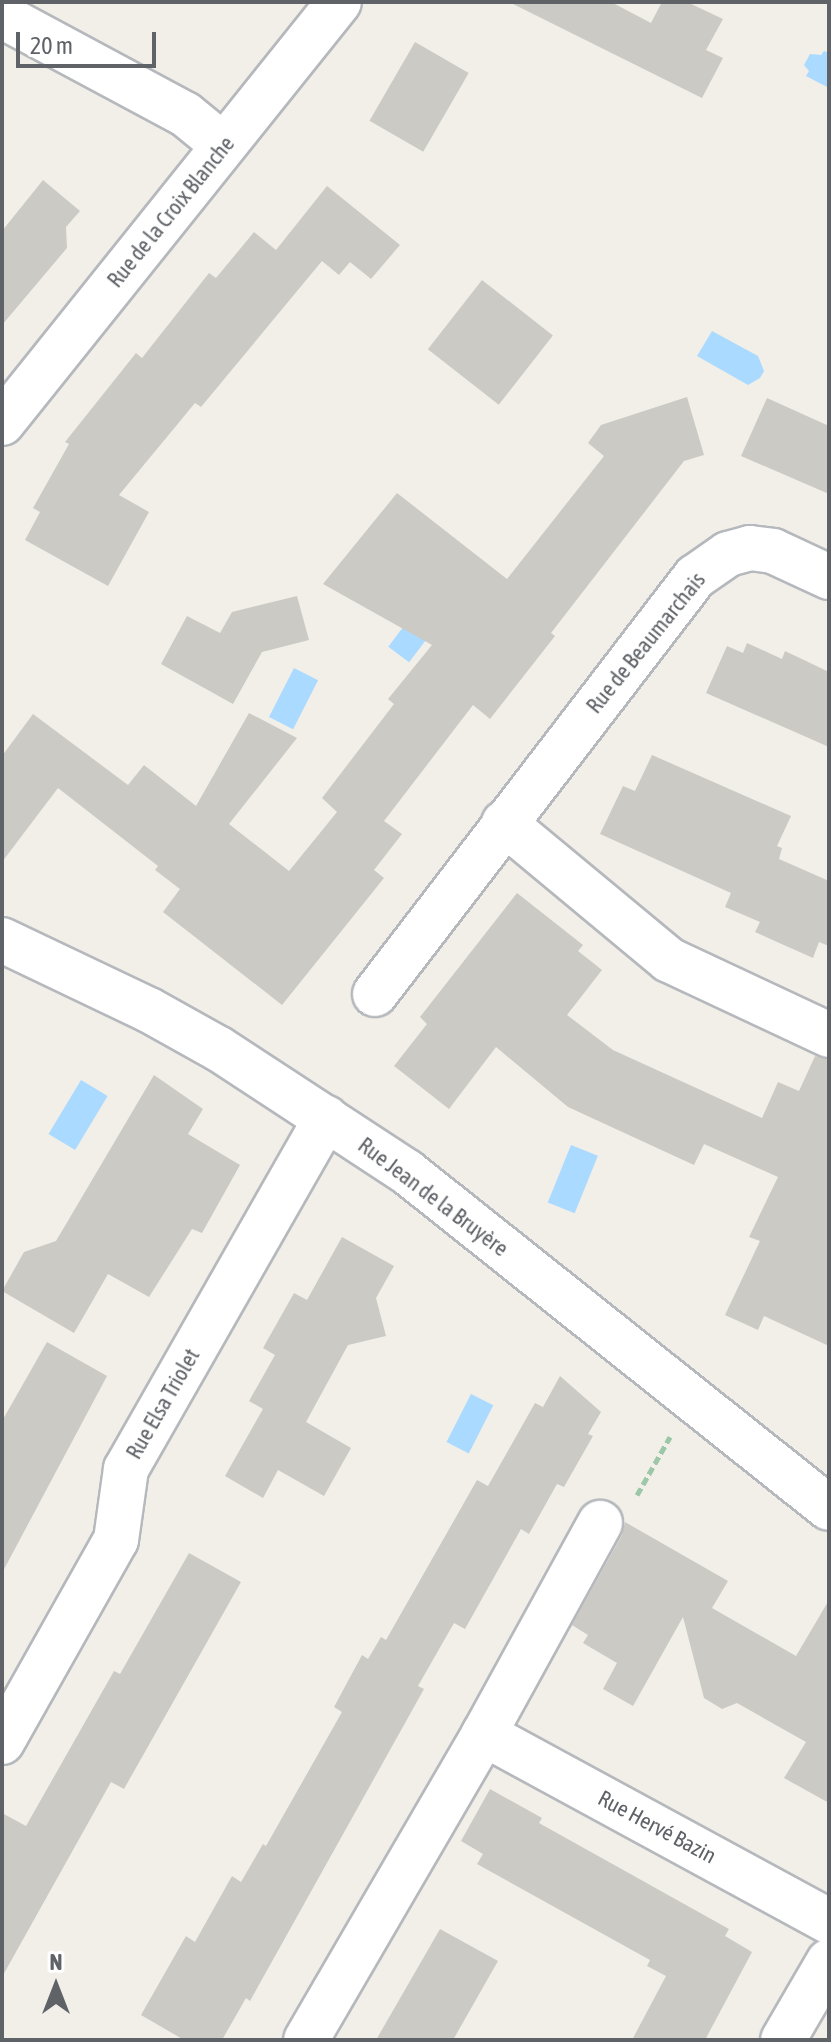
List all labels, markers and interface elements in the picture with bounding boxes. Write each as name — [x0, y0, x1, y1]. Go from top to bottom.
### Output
scale bar — [20, 16, 160, 66]
text: 20 m — [30, 32, 73, 59]
street label: Rue de la Croix Blanche — [102, 131, 240, 293]
street label: Rue de Beaumarchais — [581, 567, 711, 719]
street label: Rue Jean de la Bruyère — [353, 1132, 513, 1262]
street label: Rue Elsa Triolet — [121, 1344, 205, 1464]
street label: Rue Hervé Bazin — [593, 1785, 721, 1869]
north arrow — [16, 1946, 96, 2026]
text: N — [50, 1949, 62, 1975]

